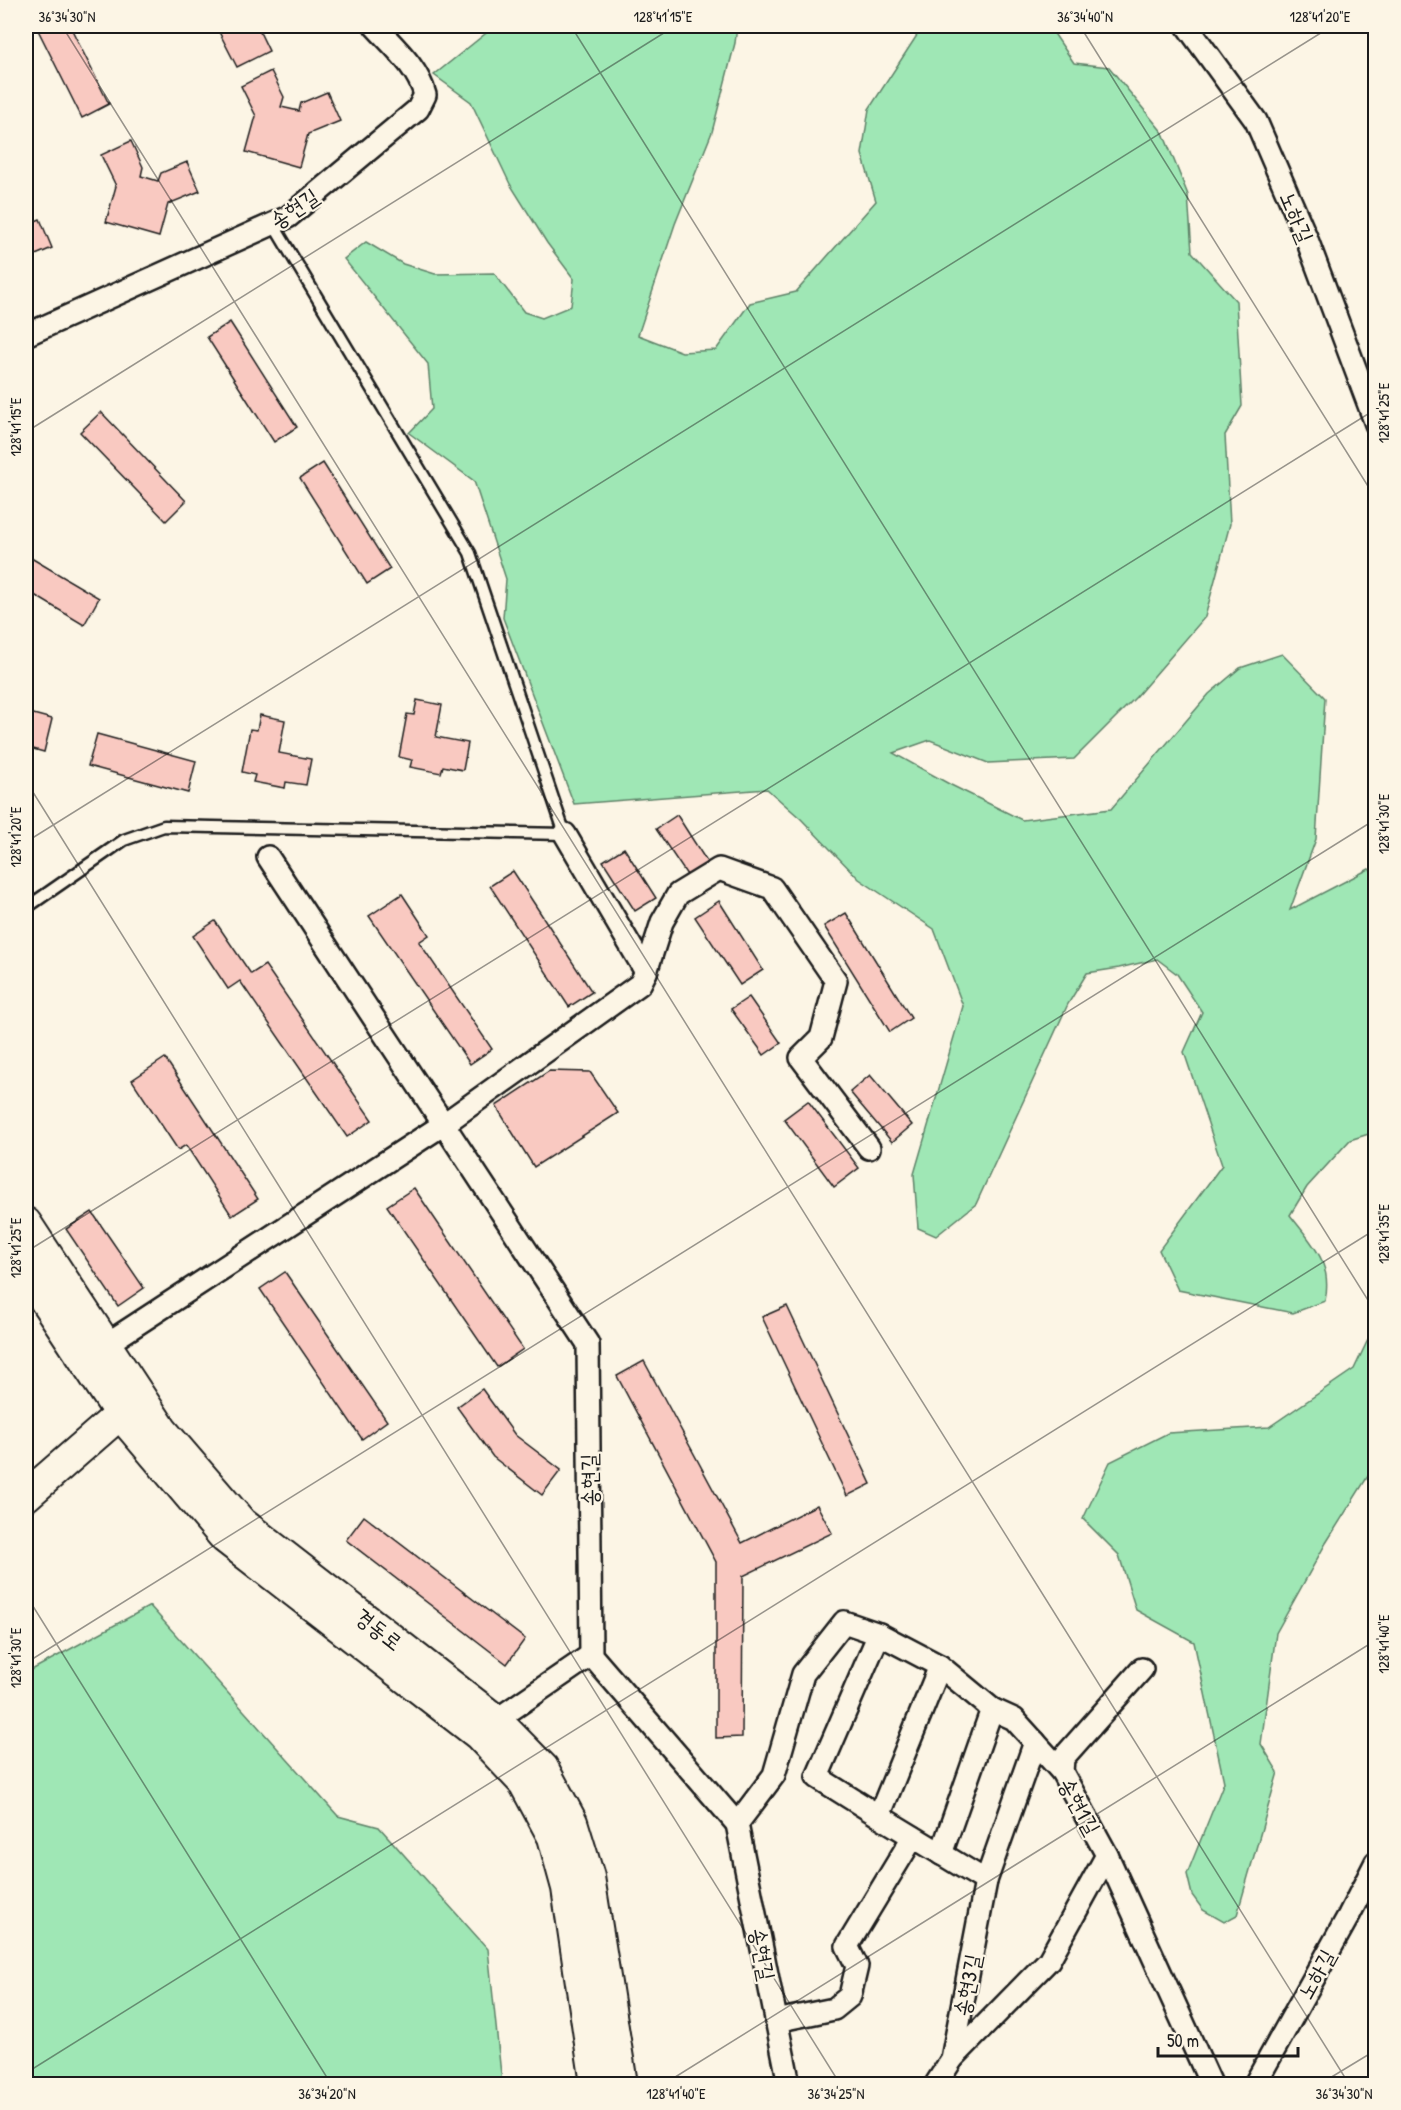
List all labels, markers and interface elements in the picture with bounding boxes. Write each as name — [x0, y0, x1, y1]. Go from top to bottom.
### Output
text: 36°34'30"N — [39, 6, 95, 27]
text: 128°41'15"E — [634, 6, 693, 27]
text: 36°34'40"N — [1057, 6, 1113, 27]
text: 128°41'20"E — [1290, 6, 1351, 27]
street label: 송현길 — [264, 181, 325, 235]
street label: 노하길 — [1273, 187, 1321, 248]
text: 128°41'25"E — [1373, 382, 1394, 443]
text: 128°41'15"E — [5, 397, 26, 456]
text: 128°41'30"E — [1373, 793, 1394, 854]
text: 128°41'20"E — [5, 806, 26, 867]
text: 128°41'35"E — [1373, 1204, 1394, 1264]
text: 128°41'25"E — [5, 1217, 26, 1278]
street label: 송현길 — [574, 1453, 604, 1507]
street label: 경동로 — [349, 1601, 409, 1657]
text: 128°41'40"E — [1373, 1614, 1394, 1674]
text: 128°41'30"E — [5, 1627, 26, 1688]
street label: 송현1길 — [1052, 1772, 1108, 1840]
street label: 송현길 — [743, 1925, 783, 1983]
street label: 노하길 — [1290, 1943, 1342, 2004]
street label: 송현3길 — [946, 1951, 988, 2019]
scale bar — [1158, 2020, 1298, 2058]
text: 50 m — [1167, 2028, 1199, 2053]
text: 36°34'20"N — [298, 2083, 356, 2104]
text: 128°41'40"E — [646, 2083, 706, 2104]
text: 36°34'25"N — [808, 2083, 864, 2104]
text: 36°34'30"N — [1316, 2083, 1372, 2104]

